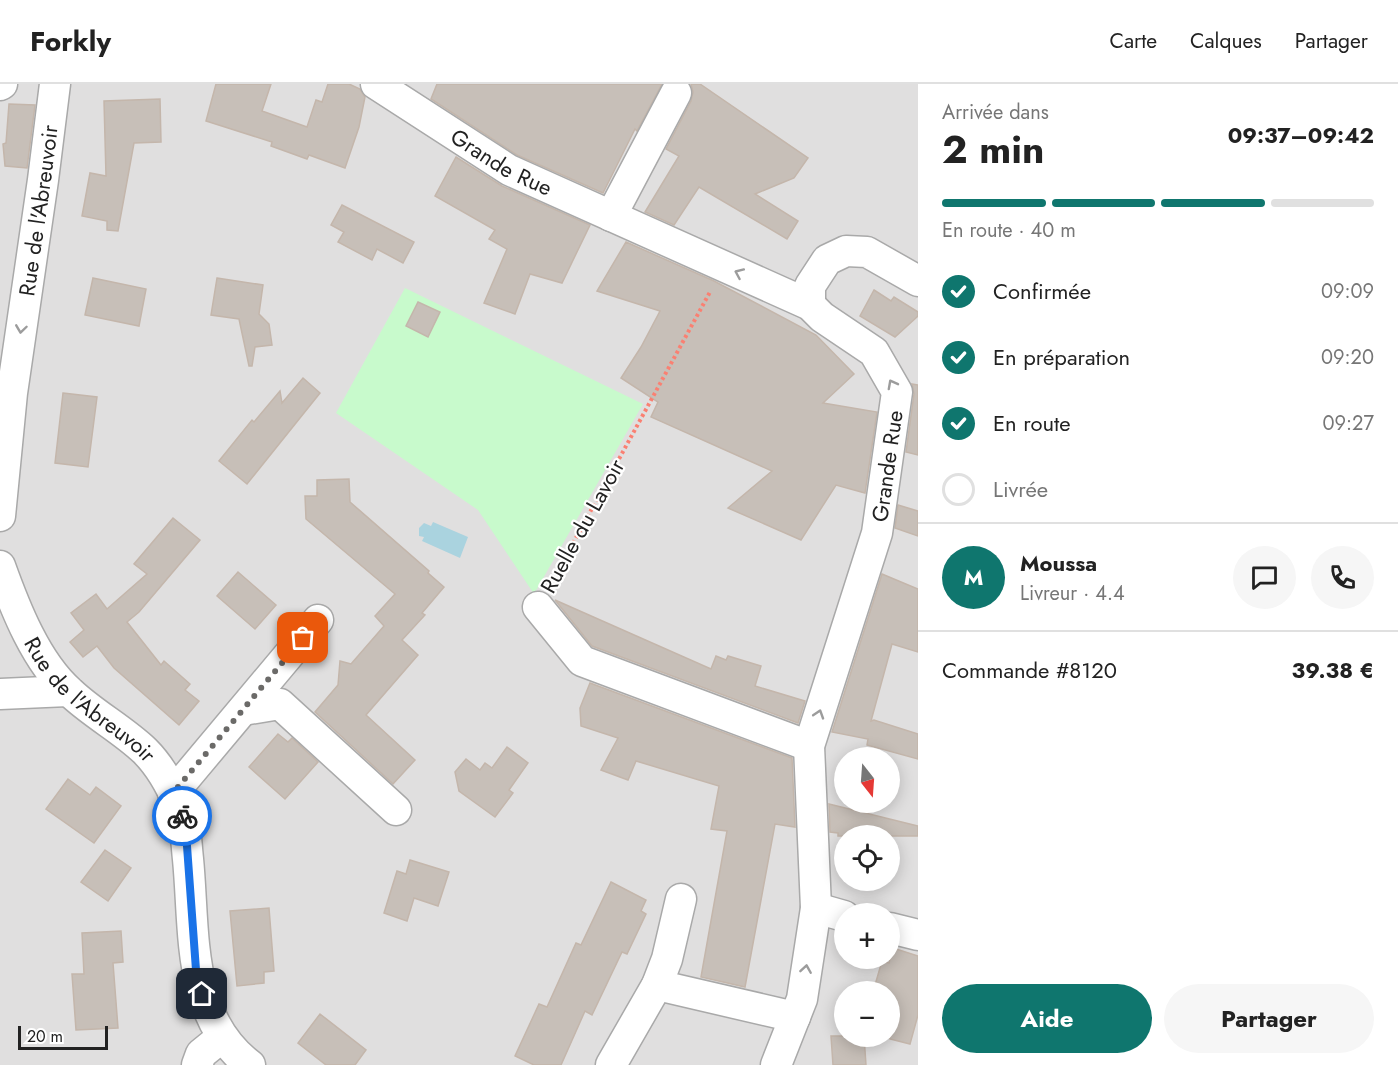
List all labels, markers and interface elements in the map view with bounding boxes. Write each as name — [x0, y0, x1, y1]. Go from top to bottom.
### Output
text: Forkly — [30, 21, 111, 62]
text: Carte — [1110, 26, 1157, 56]
text: Calques — [1190, 26, 1262, 56]
text: Partager — [1295, 26, 1368, 56]
text: Arrivée dans — [942, 98, 1049, 127]
text: 09:37–09:42 — [1228, 119, 1374, 151]
street label: Grande Rue — [444, 120, 557, 203]
text: 2 min — [942, 121, 1044, 178]
street label: Rue de l'Abreuvoir — [10, 123, 66, 298]
text: En route · 40 m — [942, 216, 1076, 245]
one-way arrow — [734, 268, 745, 280]
icon: check — [942, 275, 975, 308]
text: Confirmée — [993, 275, 1091, 307]
text: 09:09 — [1321, 277, 1374, 306]
one-way arrow — [16, 325, 28, 334]
icon: check — [942, 341, 975, 374]
text: En préparation — [993, 341, 1130, 373]
text: 09:20 — [1321, 343, 1374, 372]
one-way arrow — [888, 380, 899, 390]
icon: check — [942, 407, 975, 440]
text: En route — [993, 407, 1071, 439]
street label: Grande Rue — [863, 408, 911, 524]
text: 09:27 — [1323, 409, 1374, 438]
street label: Ruelle du Lavoir — [532, 453, 632, 599]
text: Livrée — [993, 473, 1048, 505]
button: chat — [1233, 546, 1296, 609]
button: phone — [1311, 546, 1374, 609]
text: Moussa — [1020, 547, 1097, 579]
text: M — [964, 561, 983, 593]
text: Livreur · 4.4 — [1020, 579, 1125, 608]
pin — [277, 612, 328, 663]
icon: bag — [286, 621, 319, 654]
street label: Rue de l'Abreuvoir — [17, 631, 164, 769]
text: Commande #8120 — [942, 654, 1117, 686]
text: 39.38 € — [1292, 654, 1374, 686]
one-way arrow — [812, 709, 824, 720]
north arrow — [834, 747, 900, 813]
map controls — [834, 747, 900, 1047]
courier — [152, 786, 212, 846]
icon: bike — [166, 800, 199, 833]
button: locate — [834, 825, 900, 891]
button: + — [834, 903, 900, 969]
one-way arrow — [800, 965, 812, 974]
pin — [176, 968, 227, 1019]
icon: home — [185, 977, 218, 1010]
button: − — [834, 981, 900, 1047]
button: Aide — [942, 984, 1152, 1053]
button: Partager — [1164, 984, 1374, 1053]
scale bar — [18, 1023, 108, 1050]
text: 20 m — [27, 1025, 63, 1048]

